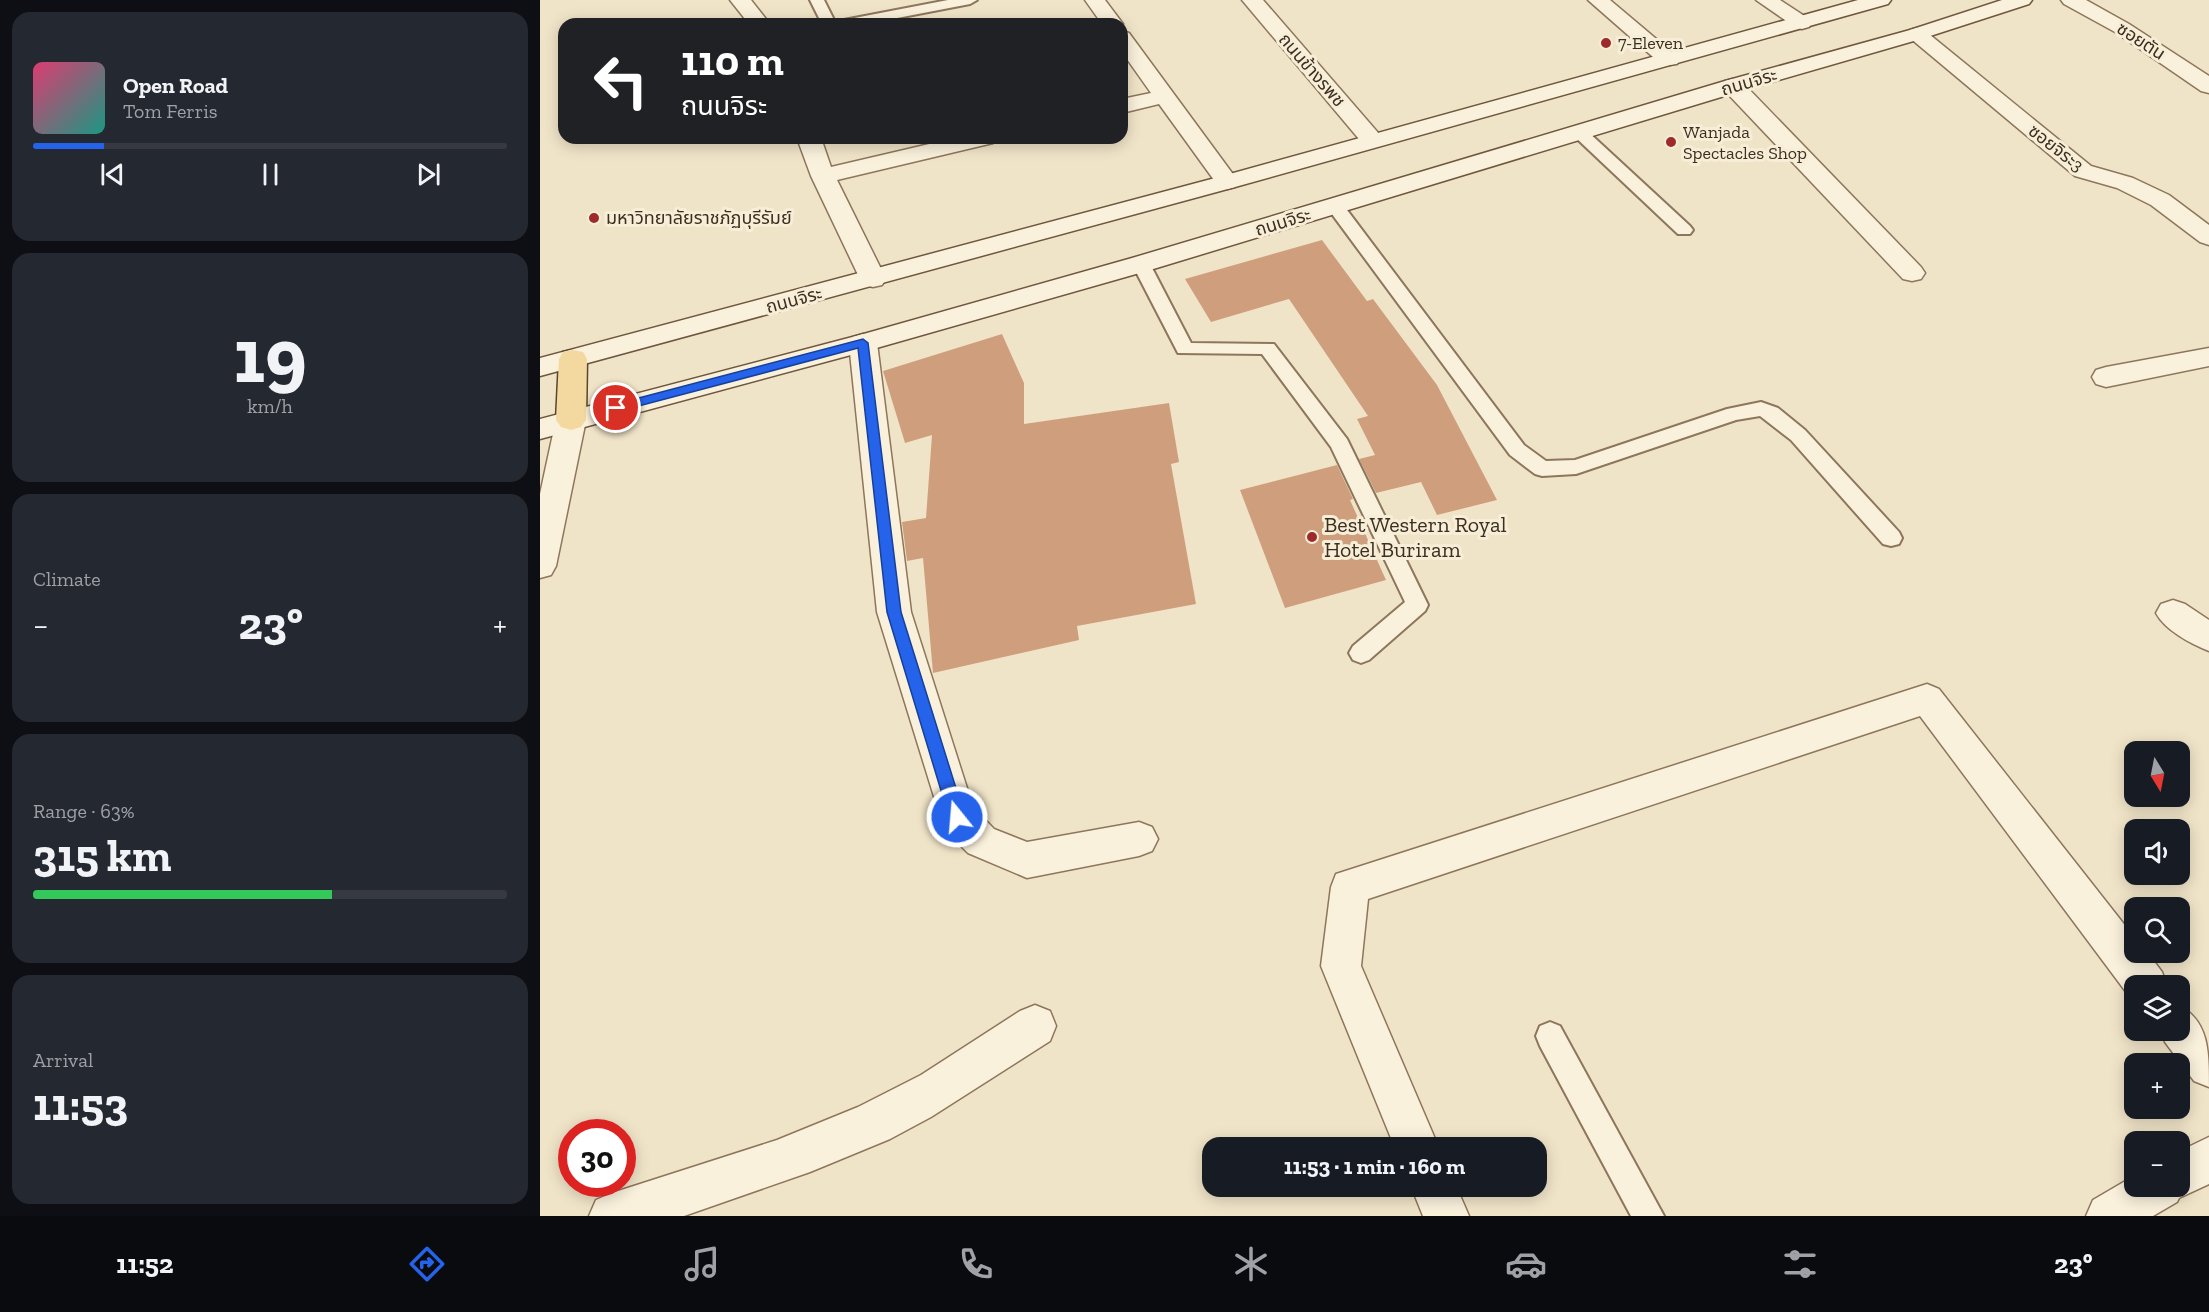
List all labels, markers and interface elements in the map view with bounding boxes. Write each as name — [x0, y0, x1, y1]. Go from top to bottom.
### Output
street label: ซอยตัน — [2113, 17, 2169, 65]
street label: ถนนข้างรพช — [1274, 28, 1350, 112]
place label: 7-Eleven — [1618, 32, 1684, 54]
text: 110 m — [681, 35, 784, 86]
marker: 7-Eleven — [1599, 36, 1613, 50]
icon: left — [582, 42, 660, 120]
street label: ถนนจิระ — [1718, 64, 1780, 100]
text: Open Road — [123, 72, 228, 99]
text: ถนนจิระ — [681, 90, 767, 122]
text: Tom Ferris — [123, 99, 218, 123]
street label: ซอยจิระ3 — [2024, 120, 2088, 177]
place label: Wanjada Spectacles Shop — [1683, 121, 1807, 164]
marker: Wanjada Spectacles Shop — [1664, 135, 1678, 149]
icon: previous — [96, 158, 129, 191]
icon: pause — [254, 158, 287, 191]
icon: next — [412, 158, 445, 191]
street label: ถนนจิระ — [1252, 203, 1314, 241]
place label: มหาวิทยาลัยราชภัฏบุรีรัมย์ — [606, 207, 792, 229]
marker: มหาวิทยาลัยราชภัฏบุรีรัมย์ — [587, 211, 601, 225]
street label: ถนนจิระ — [763, 282, 825, 318]
text: 19 — [233, 308, 307, 402]
pin — [590, 382, 641, 433]
icon: arrive — [599, 391, 632, 424]
text: km/h — [247, 394, 293, 418]
place label: Best Western Royal Hotel Buriram — [1324, 511, 1507, 563]
marker: Best Western Royal Hotel Buriram — [1305, 530, 1319, 544]
text: Climate — [33, 567, 101, 591]
text: 23° — [239, 597, 303, 651]
text: − — [33, 605, 48, 644]
text: + — [493, 605, 507, 644]
north arrow — [2124, 741, 2190, 807]
map controls — [2124, 741, 2190, 1197]
position arrow — [925, 785, 989, 849]
text: Range · 63% — [33, 799, 134, 823]
button: sound — [2124, 819, 2190, 885]
text: 315 km — [33, 829, 171, 883]
button: search — [2124, 897, 2190, 963]
button: layers — [2124, 975, 2190, 1041]
text: Arrival — [33, 1048, 93, 1072]
button: + — [2124, 1053, 2190, 1119]
text: 11:53 — [33, 1078, 128, 1132]
speed limit sign: 30 — [558, 1119, 636, 1197]
button: − — [2124, 1131, 2190, 1197]
text: 11:53 · 1 min · 160 m — [1284, 1153, 1465, 1180]
icon: directions — [406, 1243, 448, 1285]
icon: music — [681, 1243, 723, 1285]
icon: phone — [955, 1243, 997, 1285]
icon: climate — [1230, 1243, 1272, 1285]
icon: car — [1505, 1243, 1547, 1285]
icon: filters — [1779, 1243, 1821, 1285]
text: 11:52 — [116, 1248, 173, 1280]
text: 23° — [2054, 1248, 2093, 1280]

